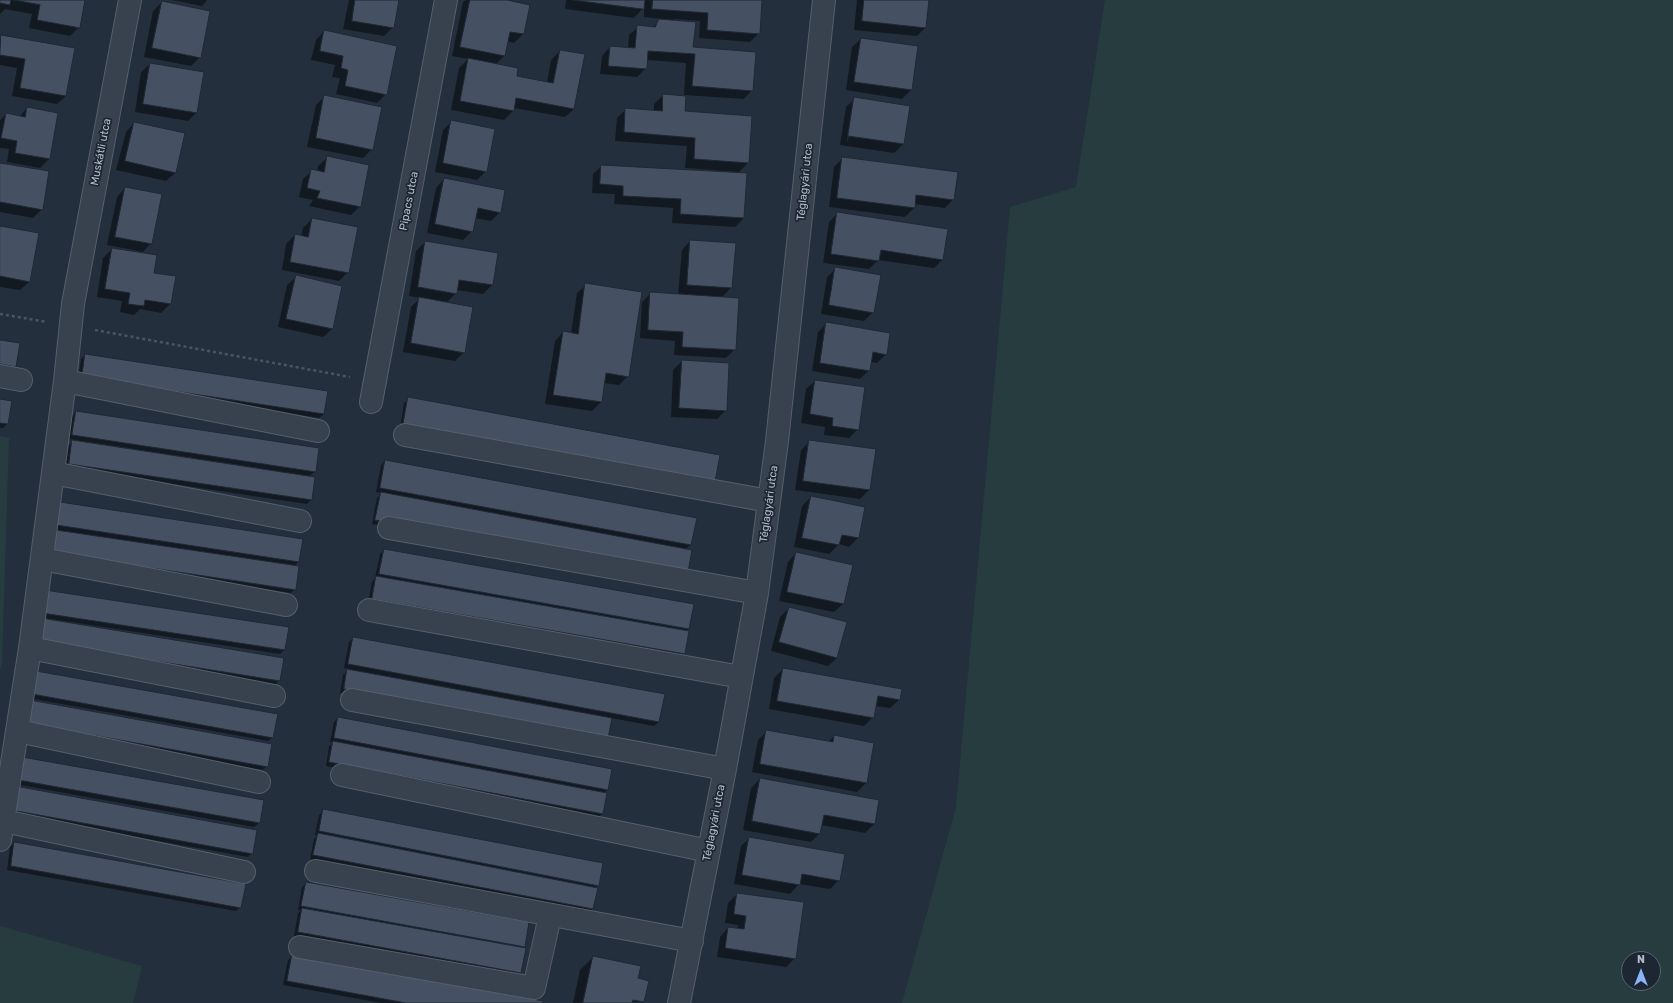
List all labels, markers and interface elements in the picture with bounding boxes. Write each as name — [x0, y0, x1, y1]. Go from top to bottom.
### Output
street label: Muskátli utca — [88, 117, 114, 187]
street label: Téglagyári utca — [794, 143, 816, 221]
street label: Pipacs utca — [397, 170, 421, 232]
street label: Téglagyári utca — [757, 465, 781, 543]
street label: Téglagyári utca — [700, 784, 728, 862]
north arrow — [1621, 951, 1661, 991]
text: N — [1637, 953, 1645, 966]

